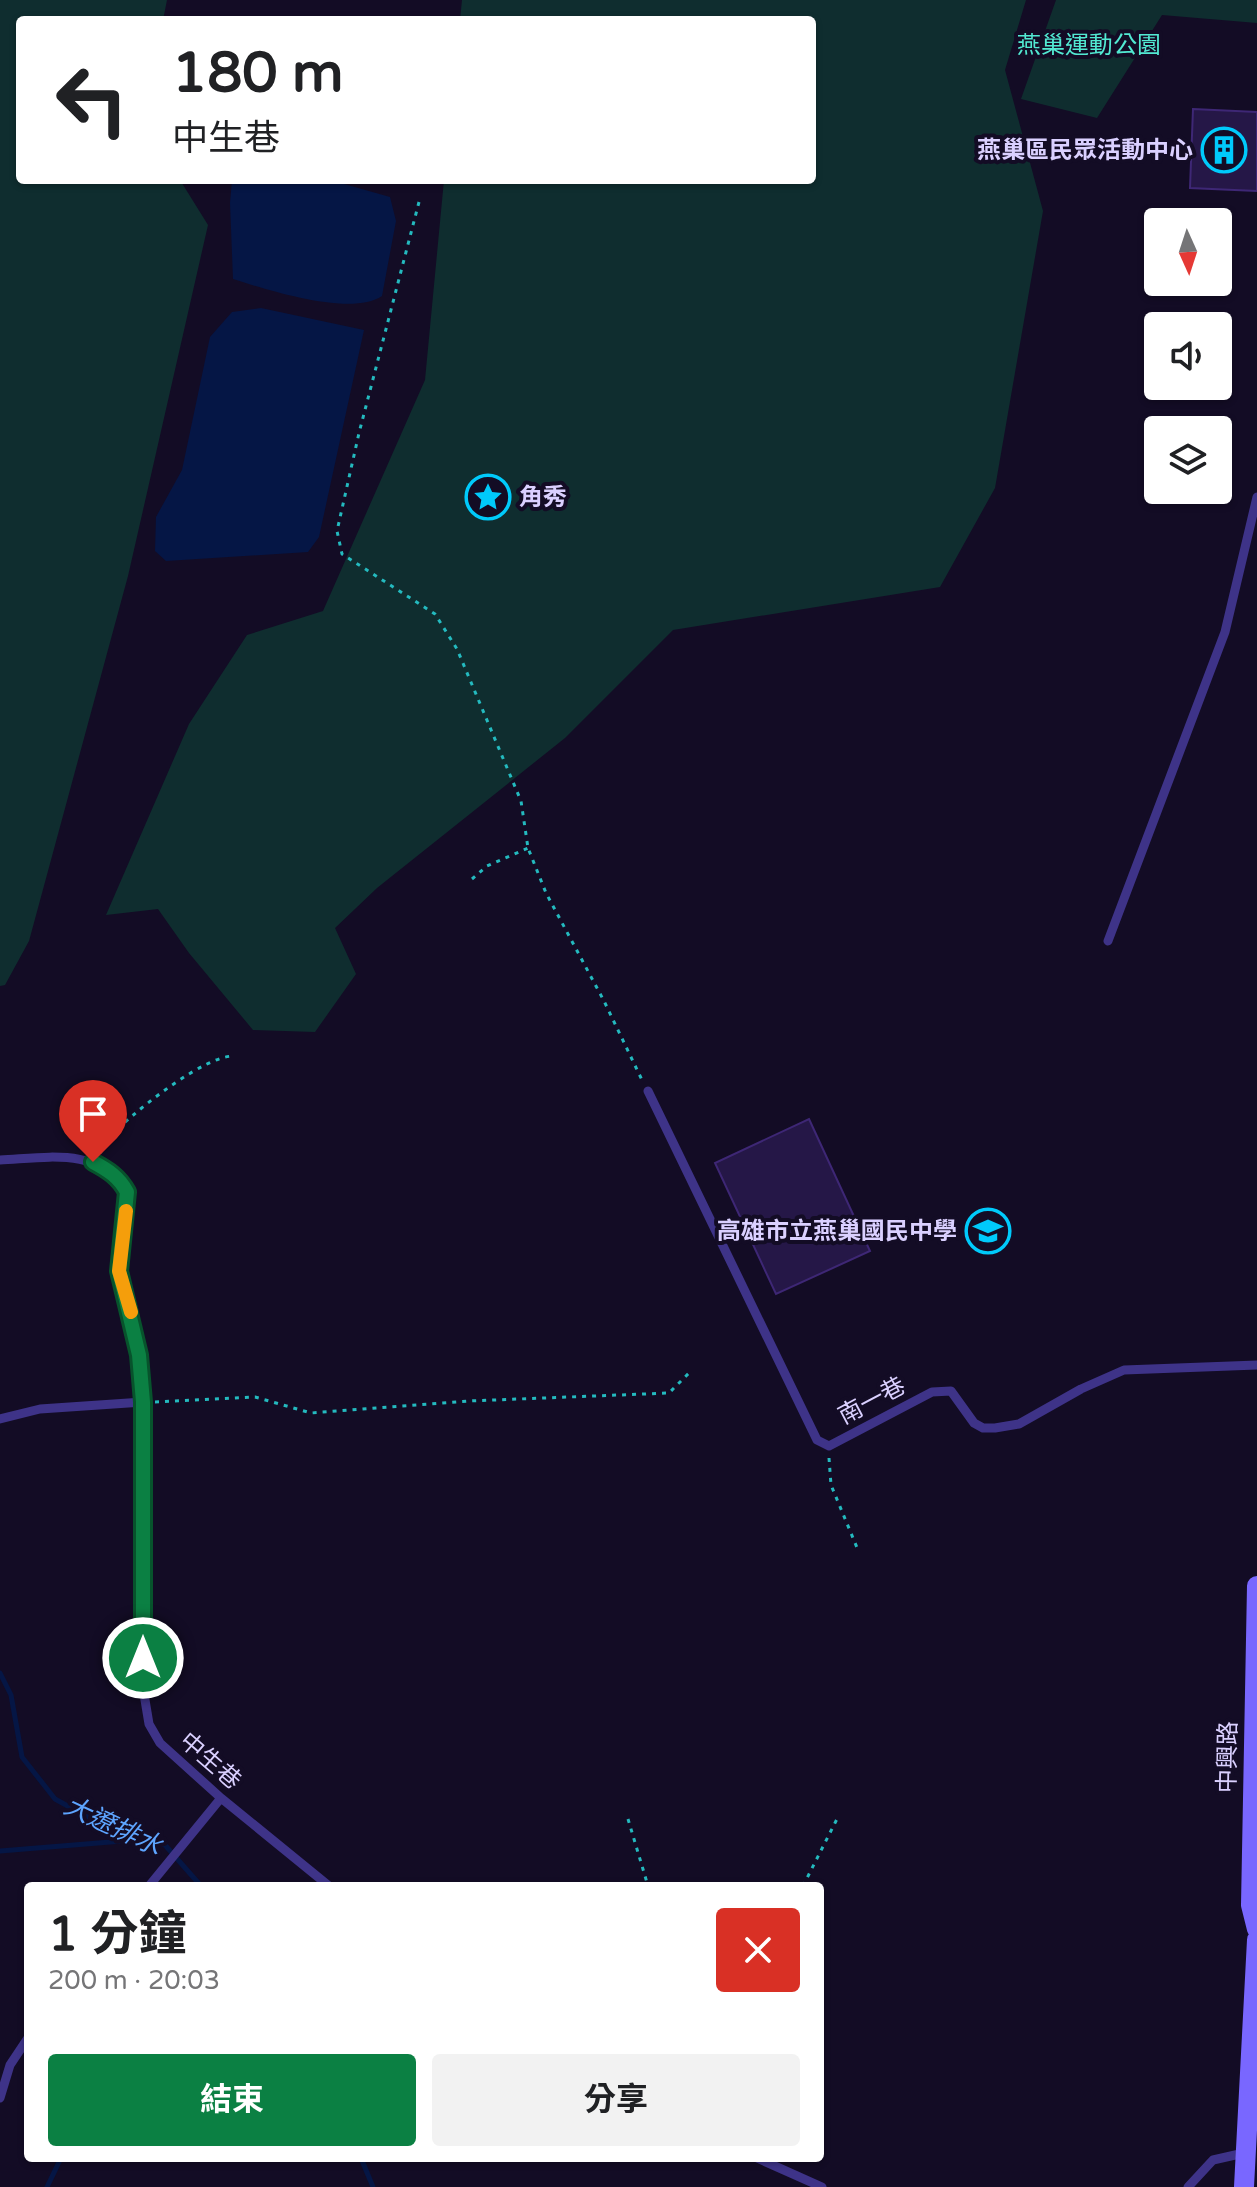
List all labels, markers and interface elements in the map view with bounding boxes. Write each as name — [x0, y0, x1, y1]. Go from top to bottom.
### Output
park label: 燕巢運動公園 — [1017, 31, 1161, 60]
text: 180 m — [172, 40, 343, 107]
icon: left — [40, 48, 144, 152]
text: 中生巷 — [172, 117, 280, 160]
building icon: 燕巢區民眾活動中心 — [1200, 126, 1248, 174]
place label: 燕巢區民眾活動中心 — [977, 136, 1193, 165]
north arrow — [1144, 208, 1232, 296]
map controls — [1144, 208, 1232, 504]
button: sound — [1144, 312, 1232, 400]
button: layers — [1144, 416, 1232, 504]
place icon: 角秀 — [464, 473, 512, 521]
place label: 角秀 — [519, 483, 567, 512]
pin — [59, 1080, 127, 1162]
icon: arrive — [71, 1092, 115, 1136]
school or university icon: 高雄市立燕巢國民中學 — [964, 1207, 1012, 1255]
place label: 高雄市立燕巢國民中學 — [717, 1217, 957, 1246]
street label: 南一巷 — [833, 1371, 911, 1431]
position arrow — [101, 1616, 185, 1700]
street label: 中興路 — [1213, 1721, 1243, 1793]
street label: 中生巷 — [173, 1726, 247, 1796]
water label: 大遼排水 — [59, 1790, 168, 1862]
text: 1 分鐘 — [48, 1906, 187, 1964]
button: close — [716, 1908, 800, 1992]
text: 200 m · 20:03 — [48, 1965, 220, 1996]
button: 結束 — [48, 2054, 416, 2146]
button: 分享 — [432, 2054, 800, 2146]

